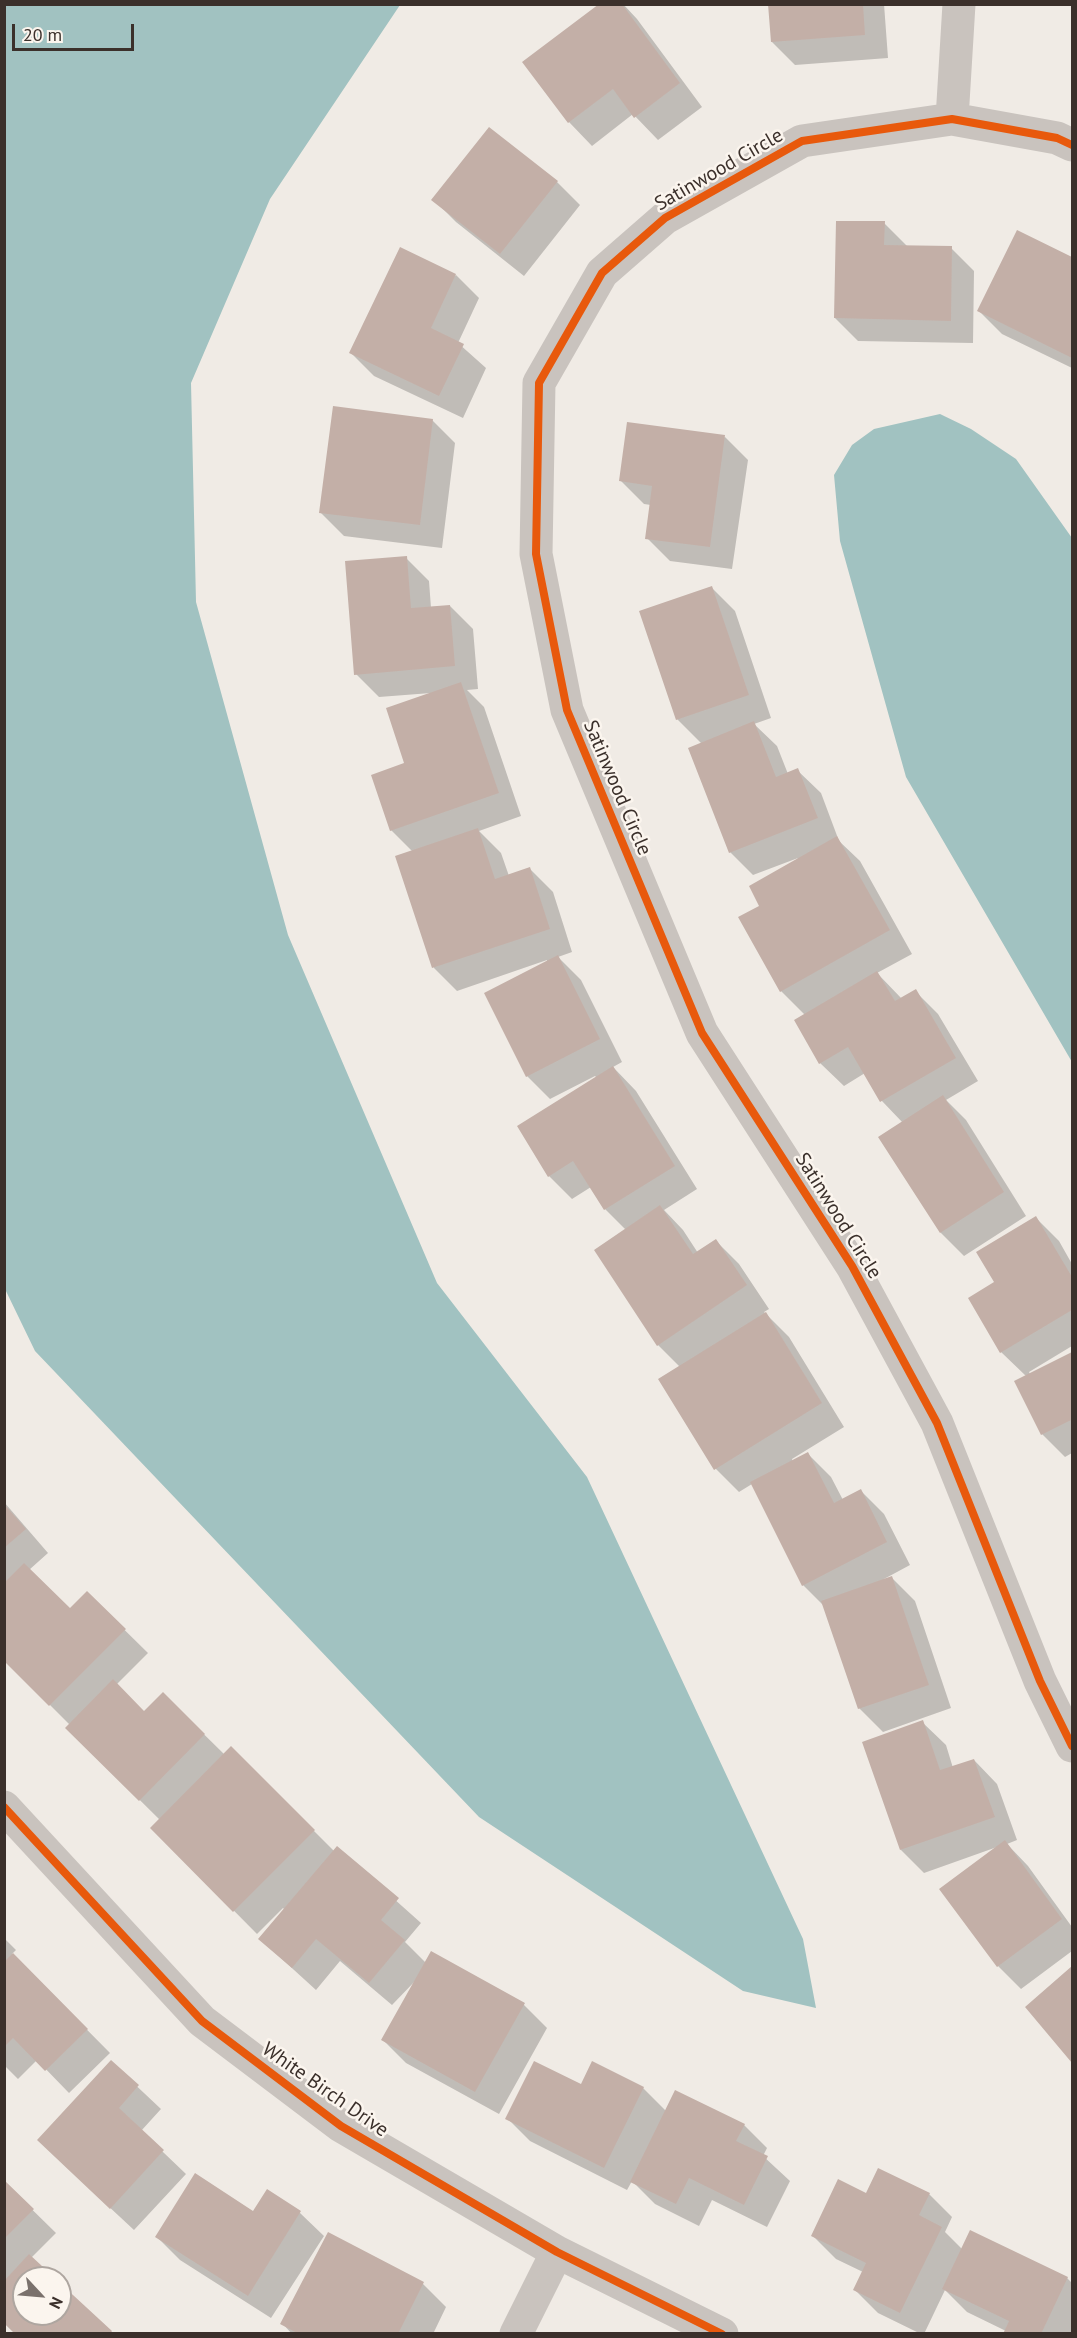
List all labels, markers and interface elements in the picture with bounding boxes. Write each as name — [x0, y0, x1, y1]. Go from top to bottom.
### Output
scale bar — [15, 12, 136, 50]
text: 20 m — [23, 23, 62, 46]
street label: Satinwood Circle — [651, 124, 787, 216]
street label: Satinwood Circle — [578, 717, 656, 859]
street label: Satinwood Circle — [790, 1148, 886, 1284]
street label: White Birch Drive — [257, 2037, 393, 2143]
north arrow — [12, 2266, 72, 2326]
text: N — [45, 2294, 68, 2312]

